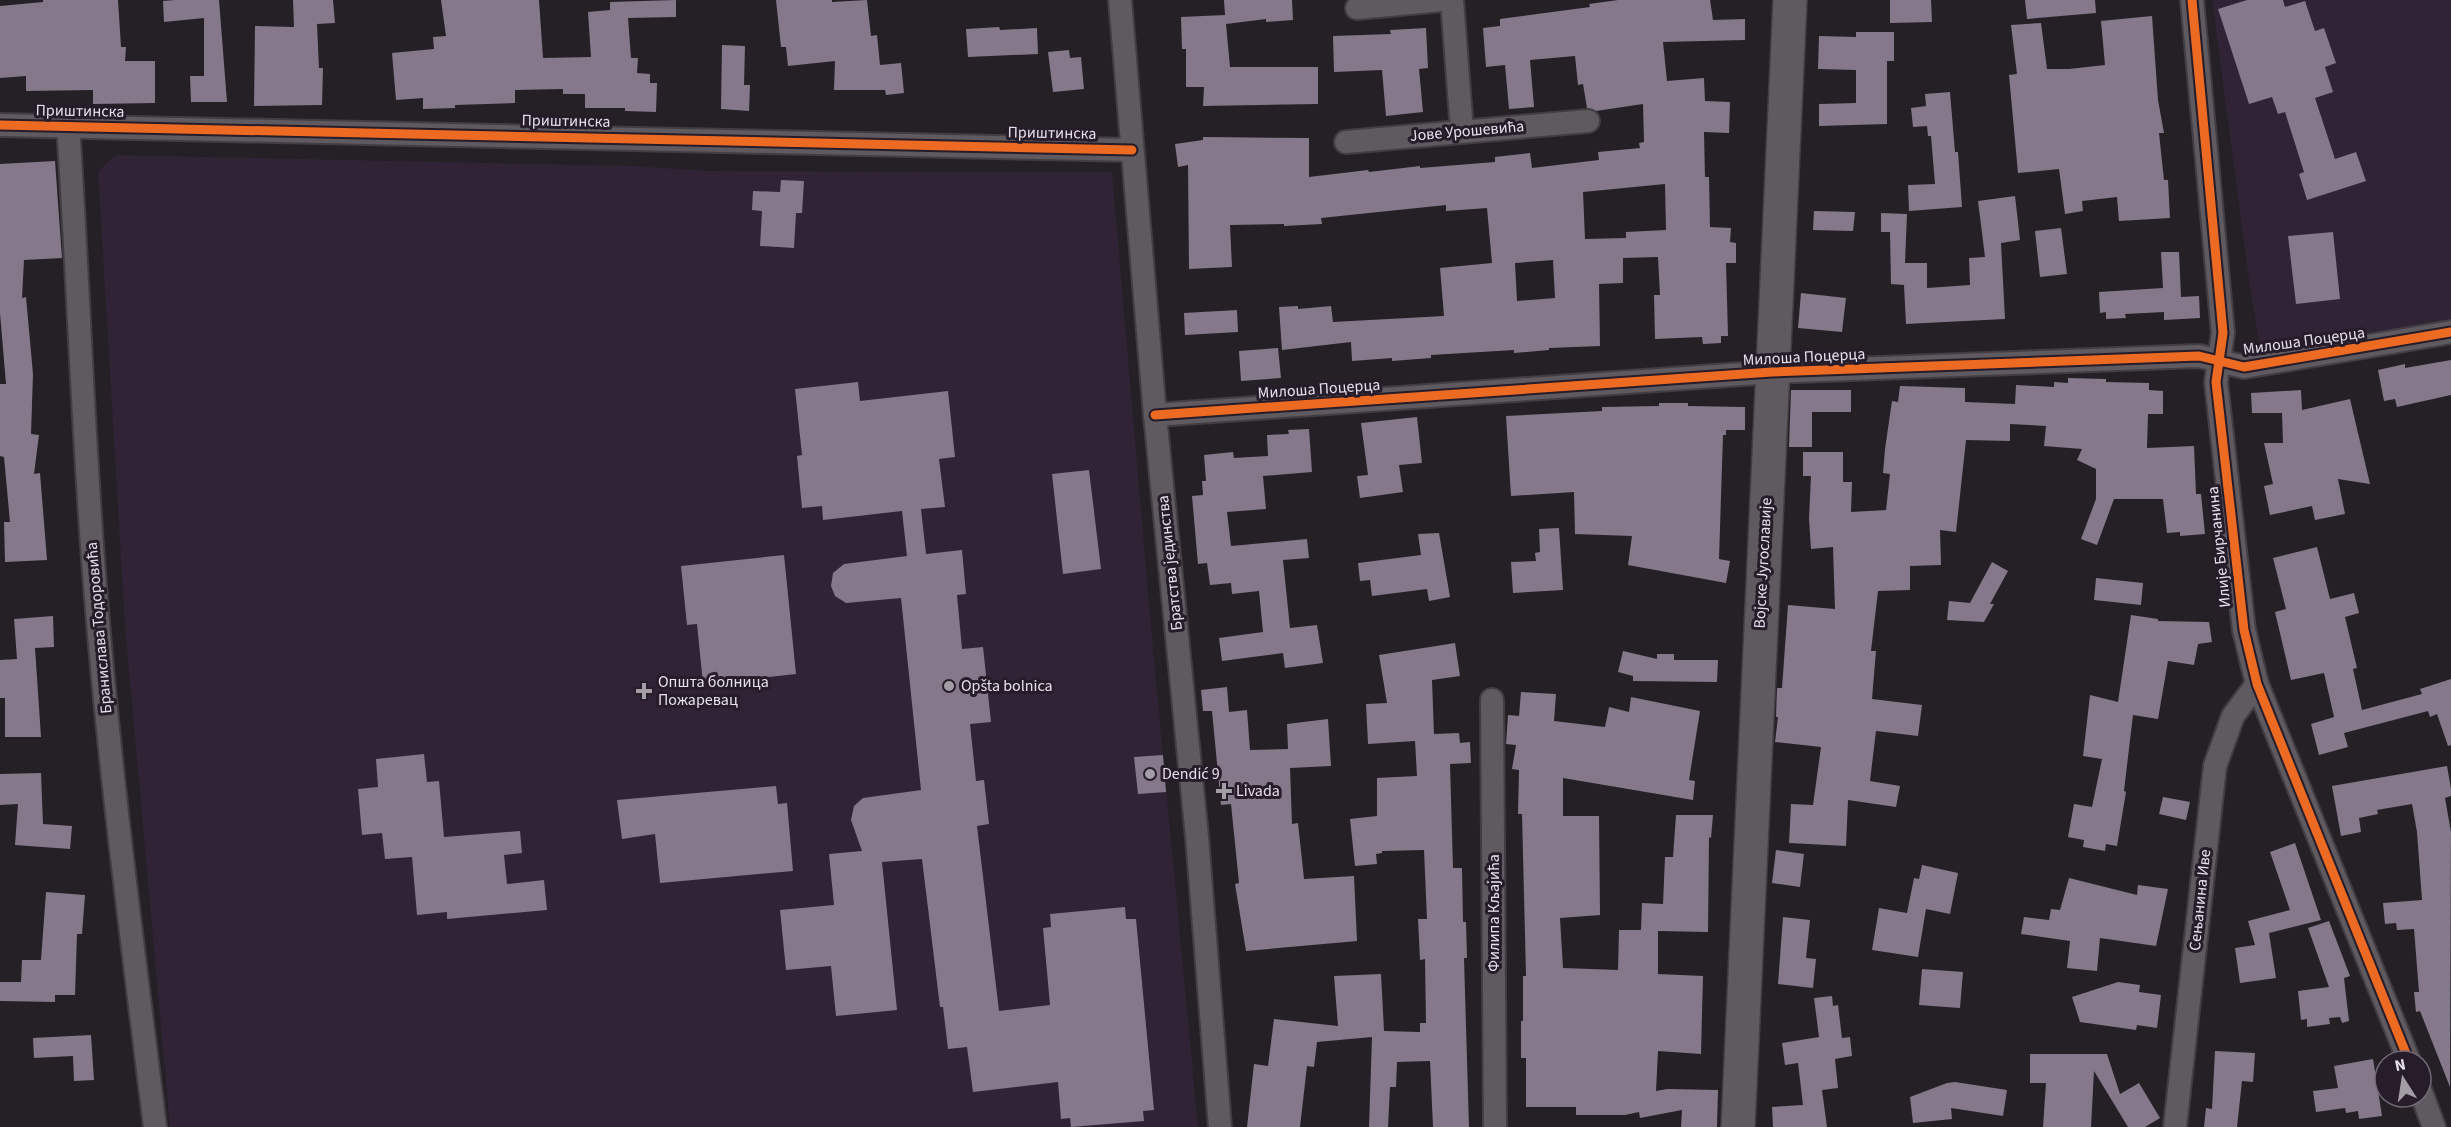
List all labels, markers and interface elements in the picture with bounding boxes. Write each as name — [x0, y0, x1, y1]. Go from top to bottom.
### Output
street label: Приштинска — [35, 99, 125, 123]
street label: Приштинска — [521, 109, 611, 133]
street label: Јове Урошевића — [1409, 115, 1525, 147]
street label: Приштинска — [1007, 121, 1097, 145]
street label: Милоша Поцерца — [2242, 322, 2366, 360]
street label: Милоша Поцерца — [1742, 343, 1866, 371]
street label: Милоша Поцерца — [1257, 374, 1381, 404]
street label: Илије Бирчанина — [2202, 485, 2236, 609]
street label: Братства јединства — [1152, 494, 1188, 632]
street label: Војске Југославије — [1749, 497, 1777, 629]
street label: Бранислава Тодоровића — [81, 541, 117, 715]
place label: Општа болница Пожаревац — [658, 671, 769, 711]
place label: Opšta bolnica — [961, 675, 1053, 697]
marker: Opšta bolnica — [942, 679, 956, 693]
marker: Општа болница Пожаревац — [635, 682, 653, 700]
place label: Dendić 9 — [1162, 763, 1220, 785]
marker: Dendić 9 — [1143, 767, 1157, 781]
place label: Livada — [1236, 780, 1280, 802]
marker: Livada — [1217, 784, 1231, 798]
street label: Сењанина Иве — [2184, 848, 2216, 952]
street label: Филипа Кљајића — [1483, 854, 1505, 972]
north arrow — [2373, 1049, 2433, 1109]
text: N — [2393, 1053, 2408, 1077]

